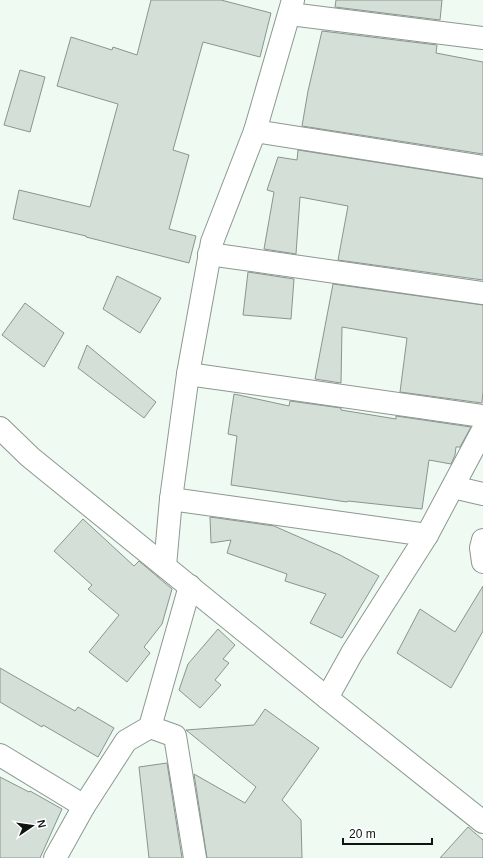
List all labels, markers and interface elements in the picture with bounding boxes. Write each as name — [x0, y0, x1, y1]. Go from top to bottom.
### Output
north arrow — [12, 806, 52, 846]
text: N — [35, 819, 48, 829]
scale bar — [343, 820, 432, 846]
text: 20 m — [349, 827, 376, 841]

